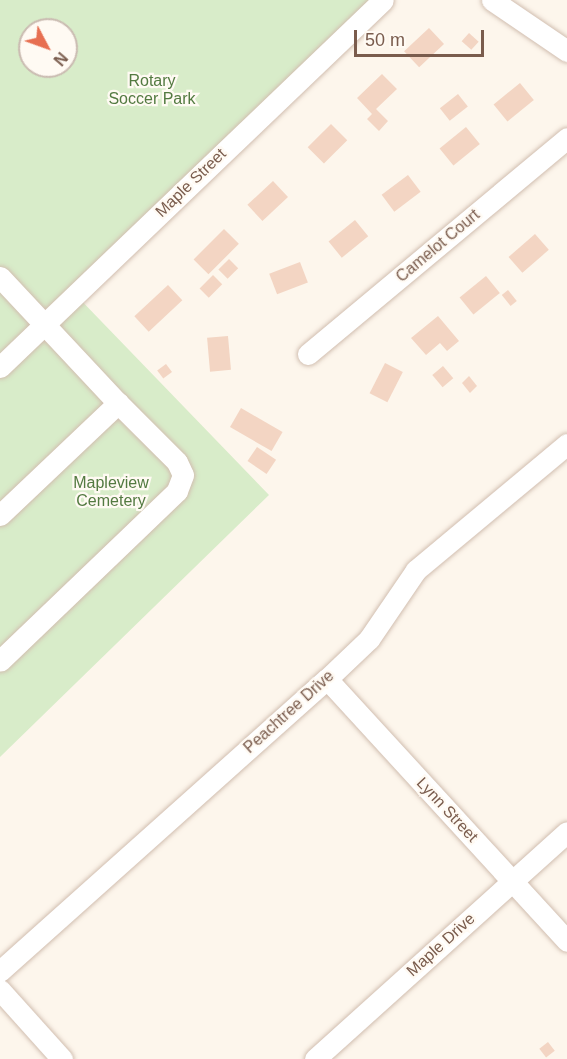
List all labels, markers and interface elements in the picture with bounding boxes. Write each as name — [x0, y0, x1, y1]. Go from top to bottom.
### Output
north arrow — [18, 18, 78, 78]
scale bar — [357, 18, 488, 56]
text: 50 m — [365, 30, 405, 50]
text: N — [50, 49, 71, 69]
park label: Rotary Soccer Park — [108, 71, 196, 109]
street label: Maple Street — [152, 145, 230, 221]
street label: Camelot Court — [392, 205, 484, 287]
park label: Mapleview Cemetery — [73, 473, 149, 511]
street label: Peachtree Drive — [240, 666, 338, 758]
street label: Lynn Street — [412, 774, 482, 846]
street label: Maple Drive — [403, 909, 479, 981]

